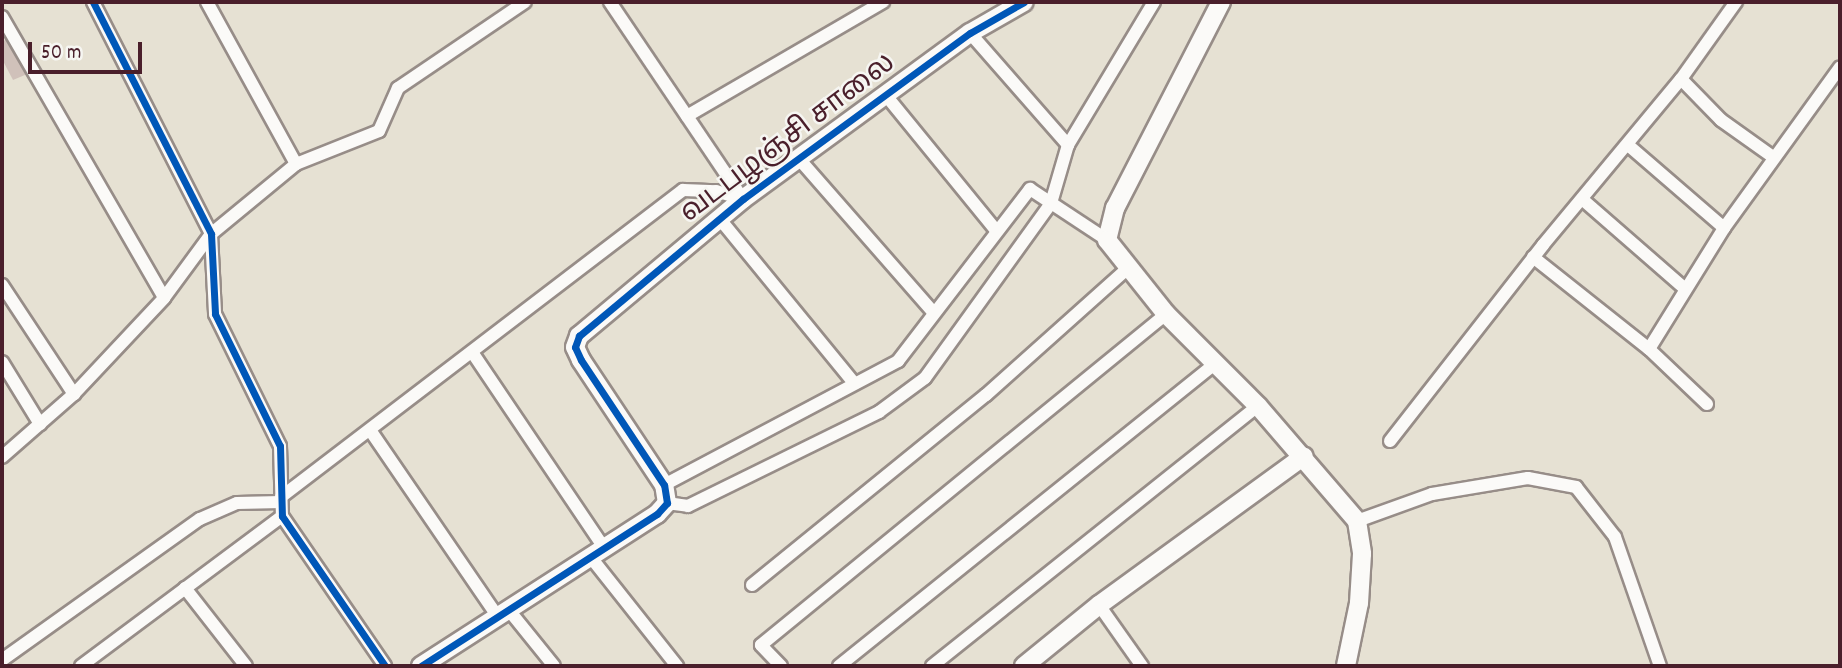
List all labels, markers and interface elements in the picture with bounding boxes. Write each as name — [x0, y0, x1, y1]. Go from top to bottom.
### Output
scale bar — [32, 28, 145, 72]
text: 50 m — [41, 39, 81, 69]
street label: வடபழஞ்சி சாலை — [675, 48, 903, 232]

